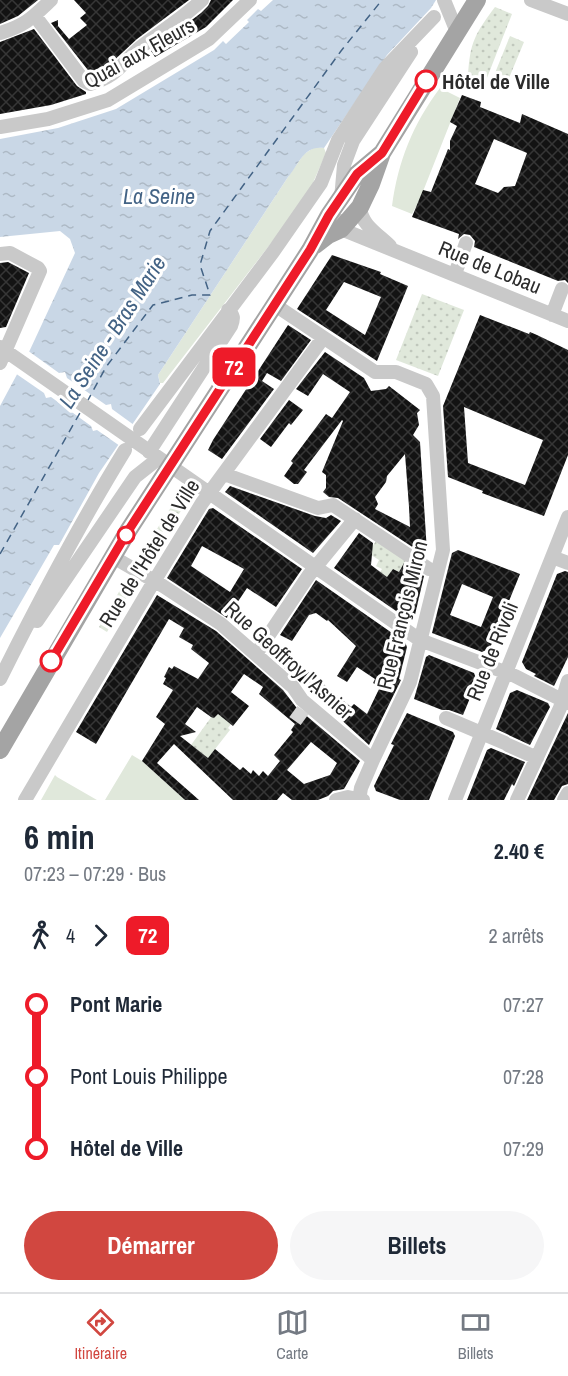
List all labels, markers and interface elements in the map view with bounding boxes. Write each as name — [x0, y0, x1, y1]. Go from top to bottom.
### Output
street label: Quai aux Fleurs — [78, 11, 200, 95]
place label: Hôtel de Ville — [442, 67, 550, 96]
marker: Hôtel de Ville — [415, 70, 437, 92]
water label: La Seine — [123, 181, 195, 211]
street label: Rue de Lobau — [434, 233, 546, 301]
water label: La Seine - Bras Marie — [51, 250, 173, 414]
line badge: 72 — [207, 348, 261, 386]
text: 72 — [224, 353, 244, 382]
street label: Rue de l'Hôtel de Ville — [92, 473, 206, 633]
unlabelled marker — [117, 526, 135, 544]
street label: Rue François Miron — [370, 538, 434, 692]
street label: Rue Geoffroy l'Asnier — [218, 594, 360, 726]
street label: Rue de Rivoli — [459, 597, 525, 705]
unlabelled marker — [40, 650, 62, 672]
text: 6 min — [24, 815, 95, 859]
text: 2.40 € — [494, 836, 544, 866]
text: 07:23 – 07:29 · Bus — [24, 860, 166, 887]
icon: walk — [24, 919, 57, 952]
icon: forward — [84, 919, 117, 952]
text: 72 — [138, 921, 157, 950]
text: 4 — [66, 922, 75, 949]
text: 2 arrêts — [488, 922, 544, 949]
text: Pont Marie — [70, 989, 162, 1019]
text: 07:27 — [503, 991, 544, 1018]
text: Pont Louis Philippe — [70, 1061, 227, 1091]
text: 07:28 — [503, 1063, 544, 1090]
text: Hôtel de Ville — [70, 1133, 183, 1163]
text: 07:29 — [503, 1135, 544, 1162]
button: Démarrer — [24, 1211, 278, 1280]
button: Billets — [290, 1211, 544, 1280]
tab: Itinéraire — [74, 1306, 127, 1364]
tab: Carte — [276, 1306, 309, 1364]
tab: Billets — [458, 1306, 494, 1364]

